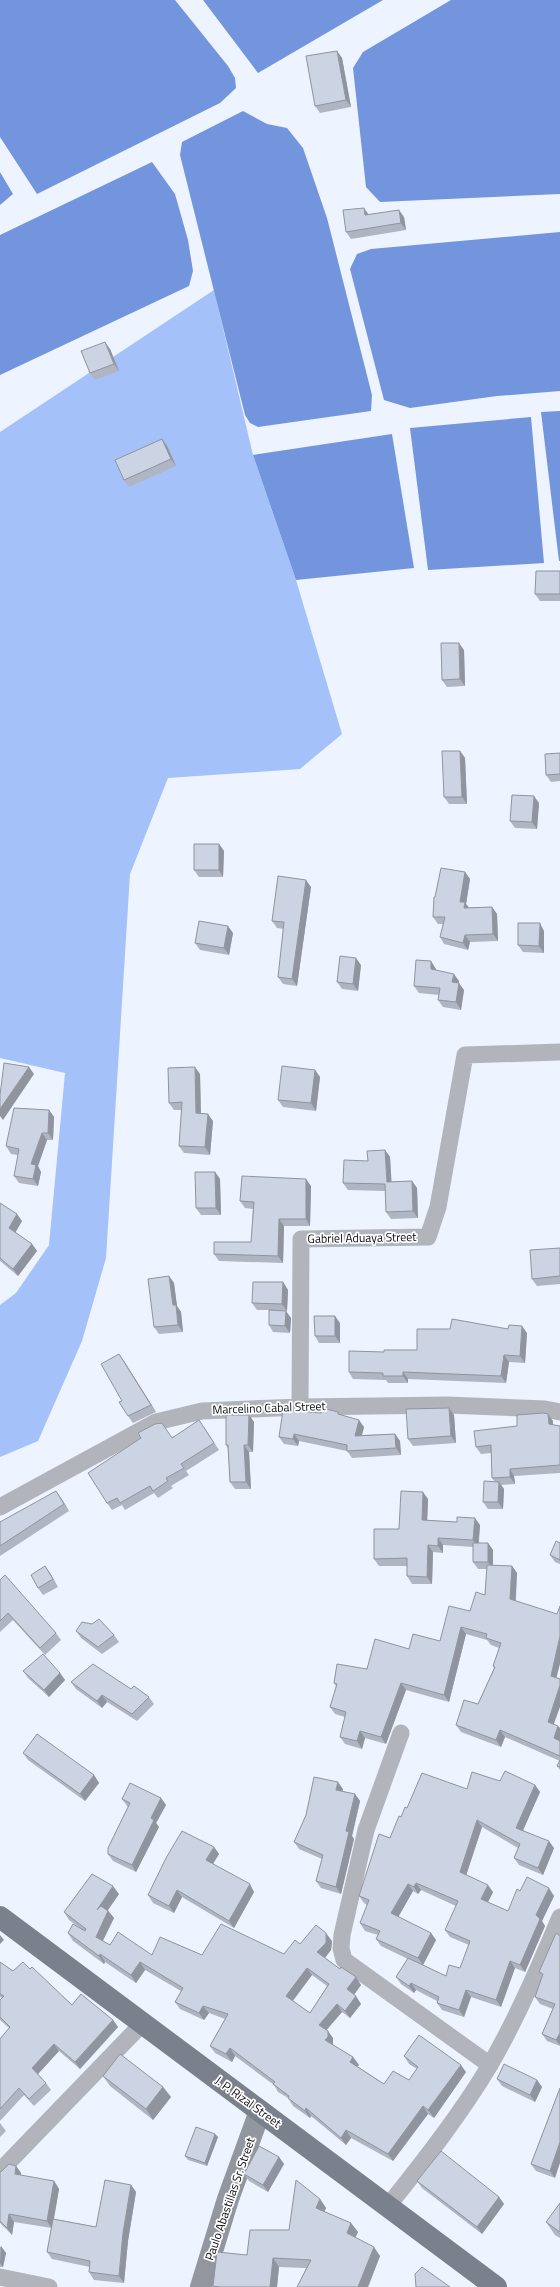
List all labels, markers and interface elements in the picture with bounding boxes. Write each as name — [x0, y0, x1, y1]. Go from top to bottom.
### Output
street label: Gabriel Aduaya Street — [307, 1227, 417, 1248]
street label: Marcelino Cabal Street — [212, 1396, 327, 1419]
street label: J. P. Rizal Street — [211, 2071, 286, 2133]
street label: Paulo Abastillas Sr. Street — [200, 2134, 260, 2263]

